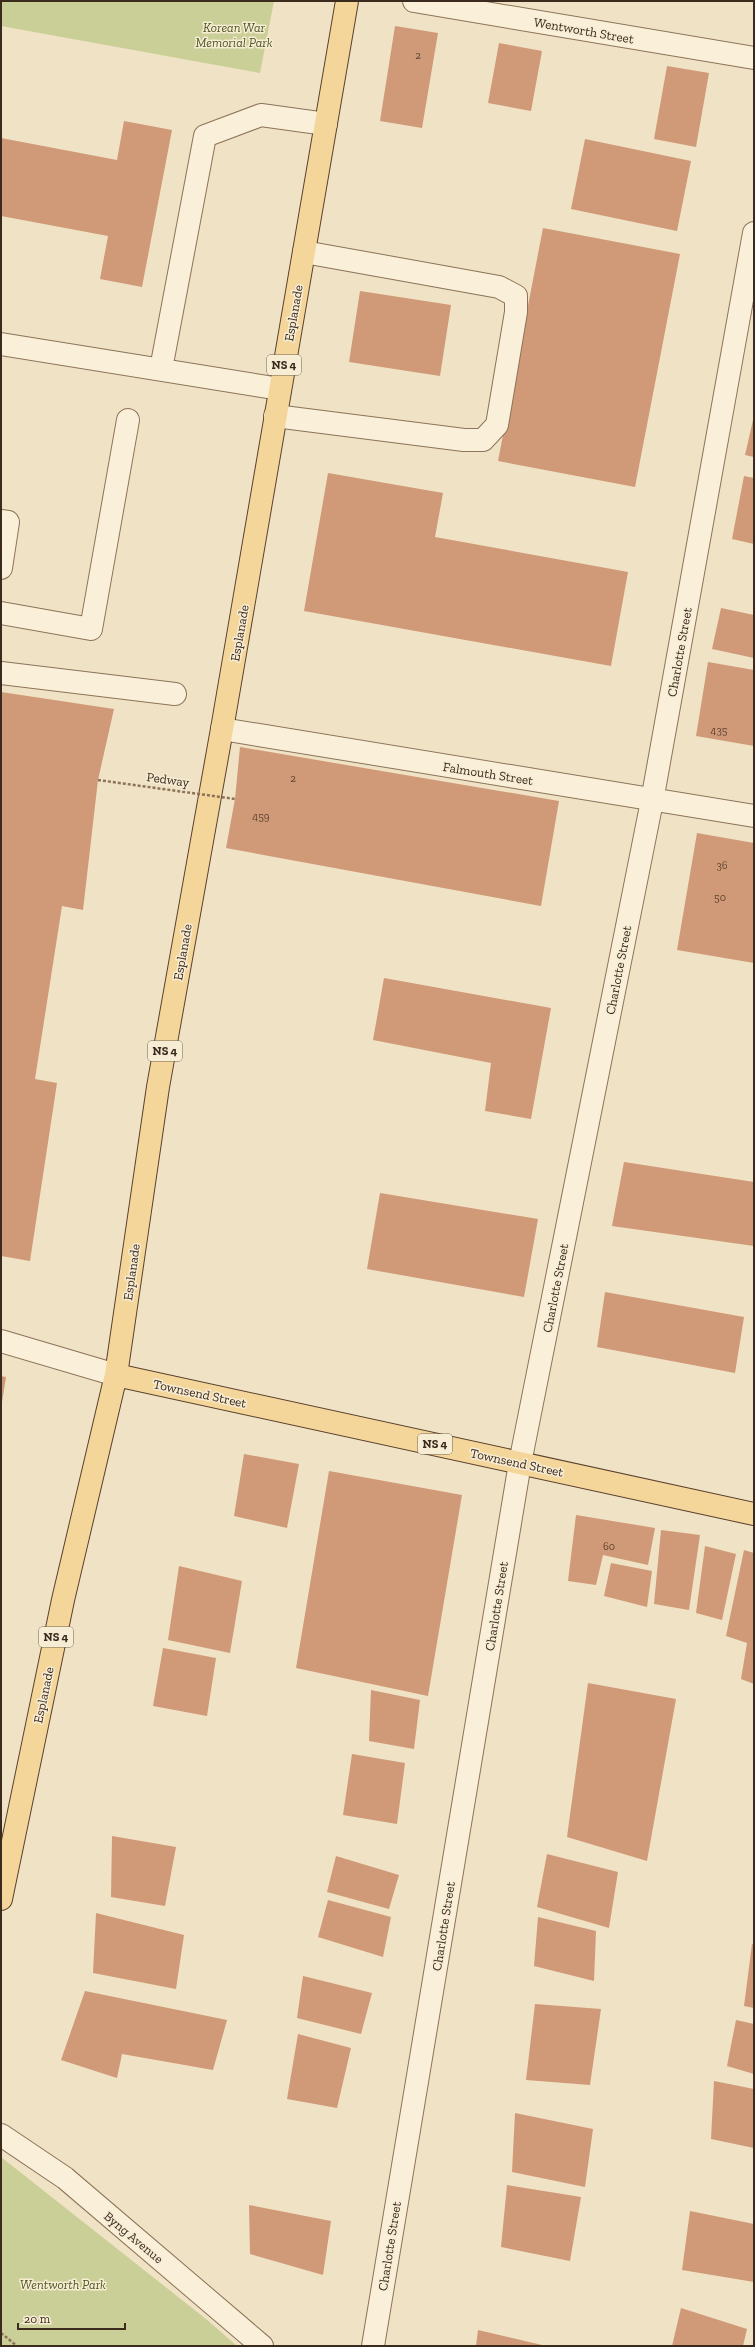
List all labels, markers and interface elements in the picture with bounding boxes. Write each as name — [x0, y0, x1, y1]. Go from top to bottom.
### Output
street label: Wentworth Street — [533, 14, 635, 47]
park label: Korean War Memorial Park — [195, 20, 273, 50]
house number: 2 — [415, 49, 421, 62]
street label: Esplanade — [281, 284, 306, 343]
road number: NS 4 — [267, 355, 301, 375]
street label: Esplanade — [227, 604, 252, 663]
street label: Charlotte Street — [664, 606, 695, 698]
house number: 435 — [711, 724, 728, 737]
street label: Falmouth Street — [442, 759, 534, 788]
street label: Pedway — [146, 769, 191, 790]
house number: 2 — [290, 772, 296, 785]
house number: 459 — [252, 810, 270, 823]
house number: 36 — [716, 859, 728, 872]
house number: 50 — [714, 891, 726, 904]
street label: Esplanade — [170, 923, 195, 982]
street label: Charlotte Street — [603, 924, 635, 1016]
road number: NS 4 — [148, 1041, 182, 1061]
street label: Charlotte Street — [540, 1242, 572, 1334]
street label: Esplanade — [120, 1243, 143, 1301]
street label: Townsend Street — [152, 1376, 248, 1411]
road number: NS 4 — [418, 1434, 452, 1454]
street label: Townsend Street — [469, 1445, 565, 1480]
house number: 60 — [603, 1540, 615, 1553]
street label: Charlotte Street — [482, 1560, 511, 1652]
road number: NS 4 — [39, 1627, 73, 1647]
street label: Esplanade — [30, 1666, 57, 1725]
street label: Charlotte Street — [429, 1880, 458, 1972]
street label: Charlotte Street — [375, 2200, 404, 2292]
street label: Byng Avenue — [101, 2208, 166, 2266]
park label: Wentworth Park — [20, 2277, 106, 2292]
scale bar — [18, 2305, 125, 2331]
text: 20 m — [24, 2312, 51, 2326]

